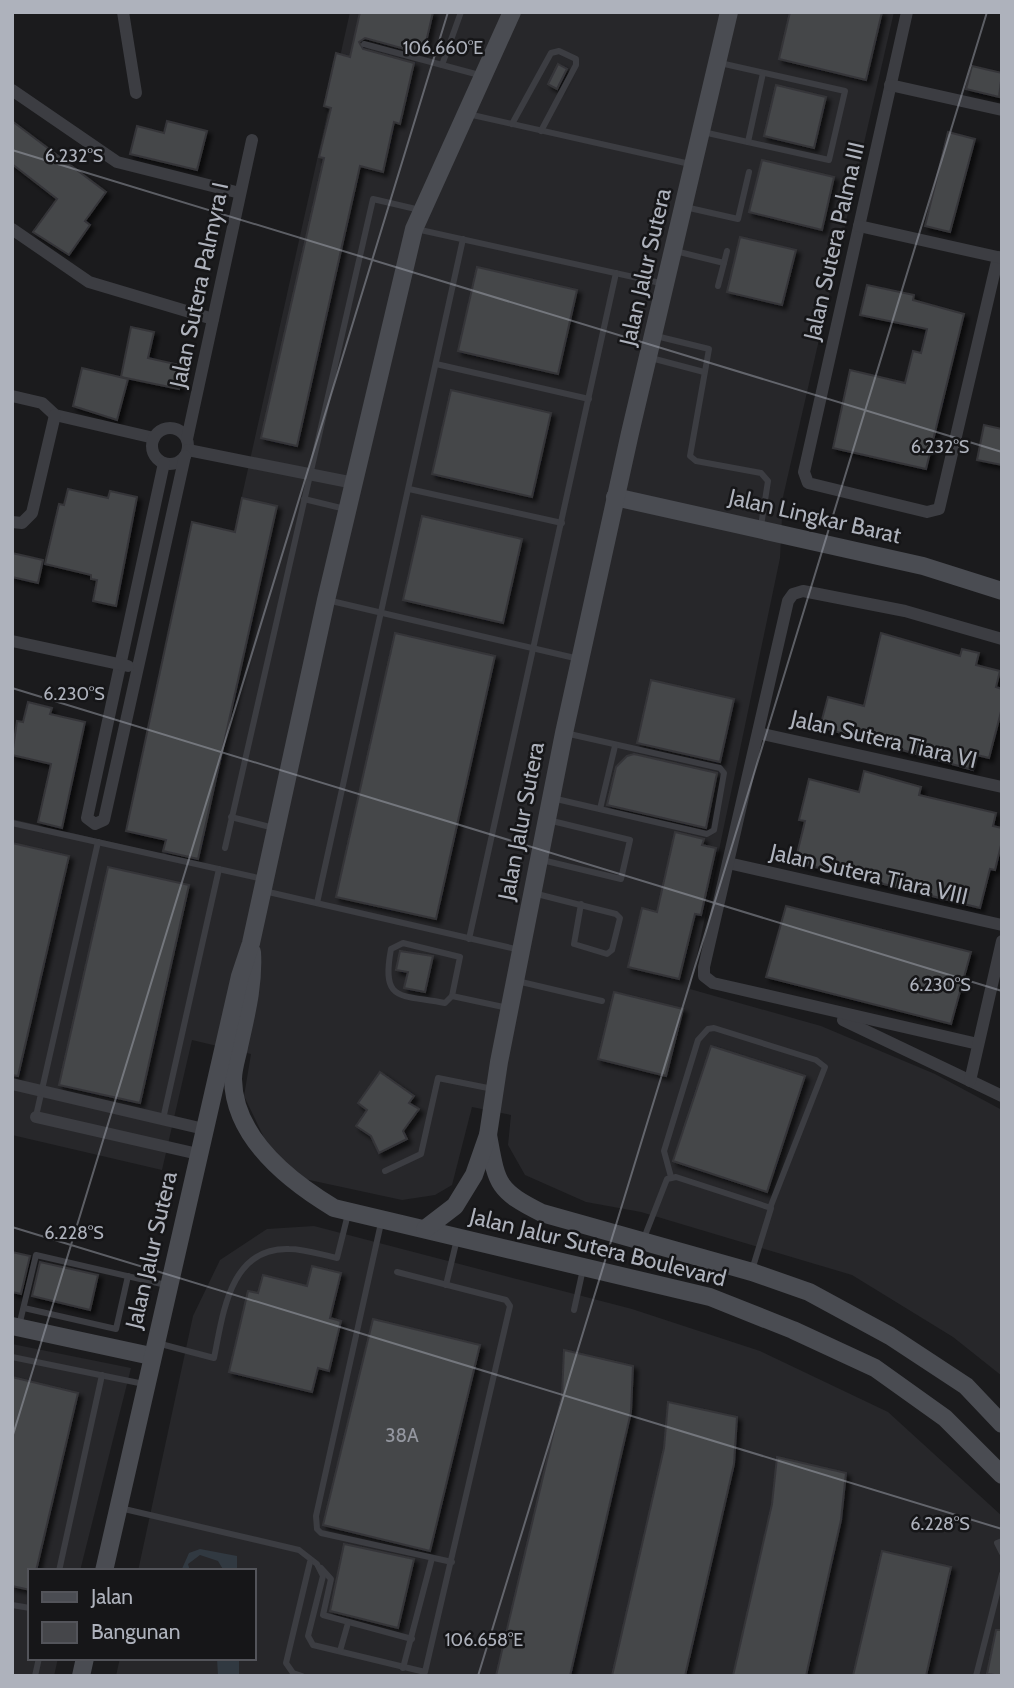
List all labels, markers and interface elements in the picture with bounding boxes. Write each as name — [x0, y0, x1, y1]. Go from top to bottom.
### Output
text: 106.660°E — [403, 37, 483, 59]
street label: Jalan Sutera Palma III — [797, 139, 870, 344]
text: 6.232°S — [45, 145, 103, 167]
street label: Jalan Sutera Palmyra I — [163, 180, 234, 391]
street label: Jalan Jalur Sutera — [613, 186, 677, 349]
text: 6.232°S — [911, 436, 969, 458]
street label: Jalan Lingkar Barat — [725, 482, 904, 549]
text: 6.230°S — [43, 683, 105, 705]
street label: Jalan Sutera Tiara VI — [787, 704, 980, 774]
street label: Jalan Jalur Sutera — [492, 739, 550, 904]
street label: Jalan Sutera Tiara VIII — [766, 837, 971, 910]
text: 6.230°S — [909, 974, 971, 996]
street label: Jalan Jalur Sutera — [119, 1169, 183, 1332]
street label: Jalan Jalur Sutera Boulevard — [466, 1201, 729, 1292]
text: 6.228°S — [44, 1222, 104, 1244]
house number: 38A — [385, 1424, 419, 1447]
text: 6.228°S — [910, 1513, 970, 1535]
legend — [28, 1569, 256, 1660]
text: Jalan — [90, 1584, 133, 1609]
text: Bangunan — [91, 1619, 180, 1644]
text: 106.658°E — [445, 1629, 523, 1651]

